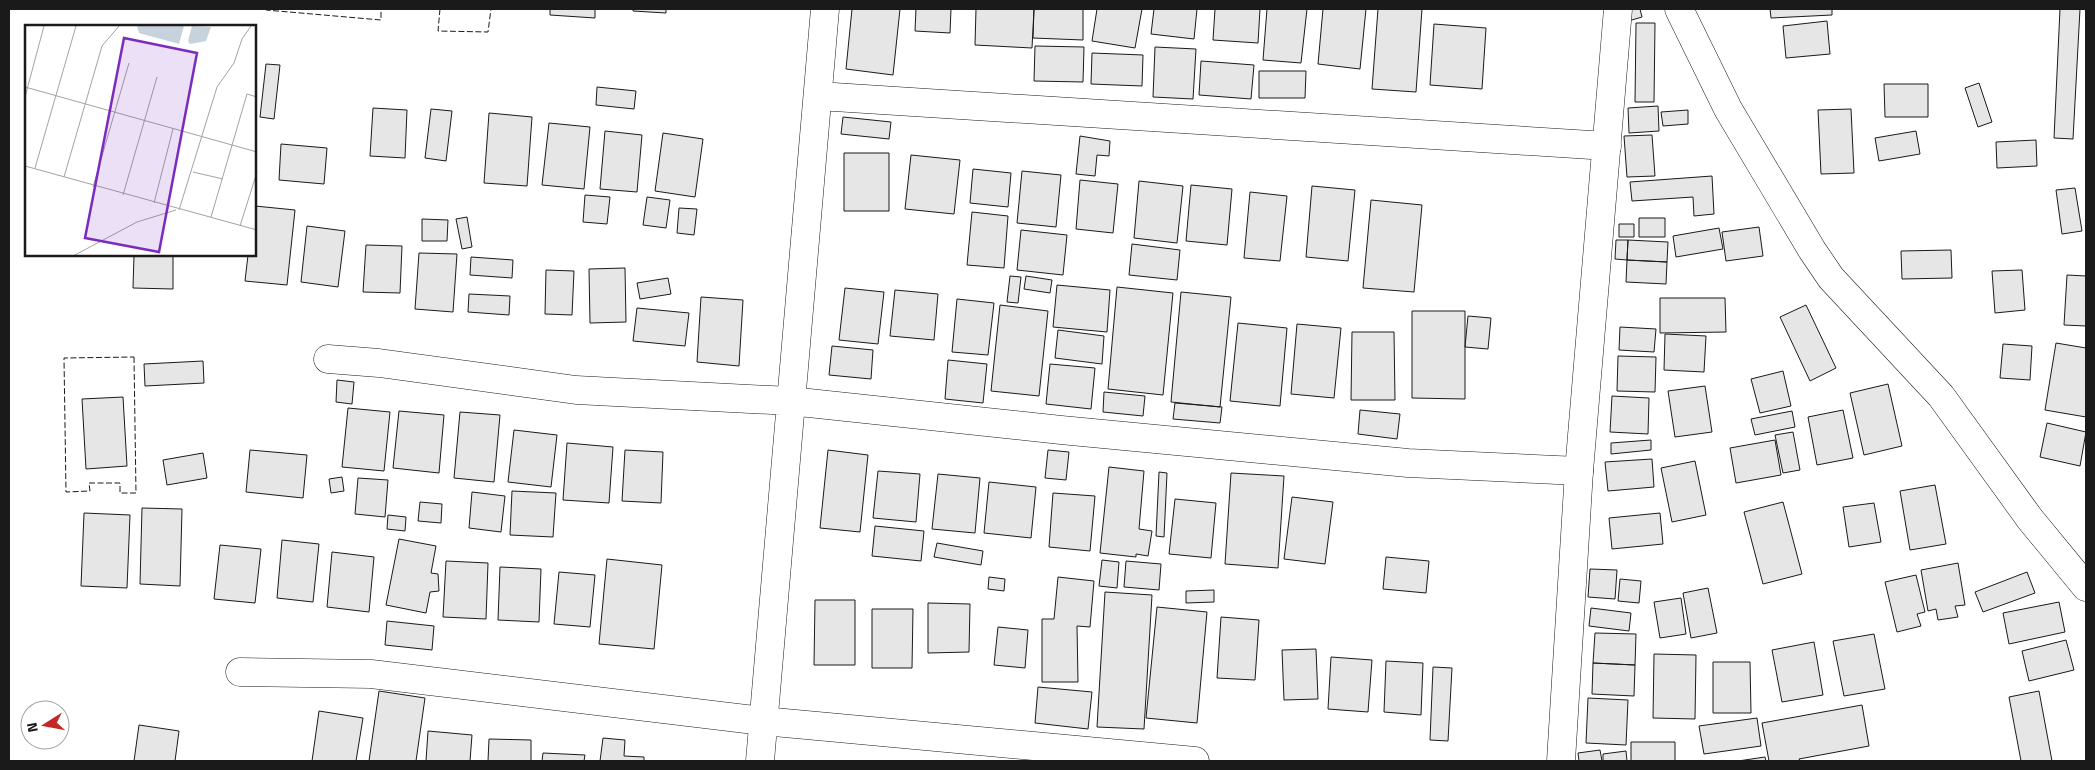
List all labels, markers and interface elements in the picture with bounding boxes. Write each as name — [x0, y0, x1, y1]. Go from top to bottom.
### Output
inset map — [25, 25, 256, 256]
north arrow — [20, 700, 70, 750]
text: N — [21, 721, 43, 734]

